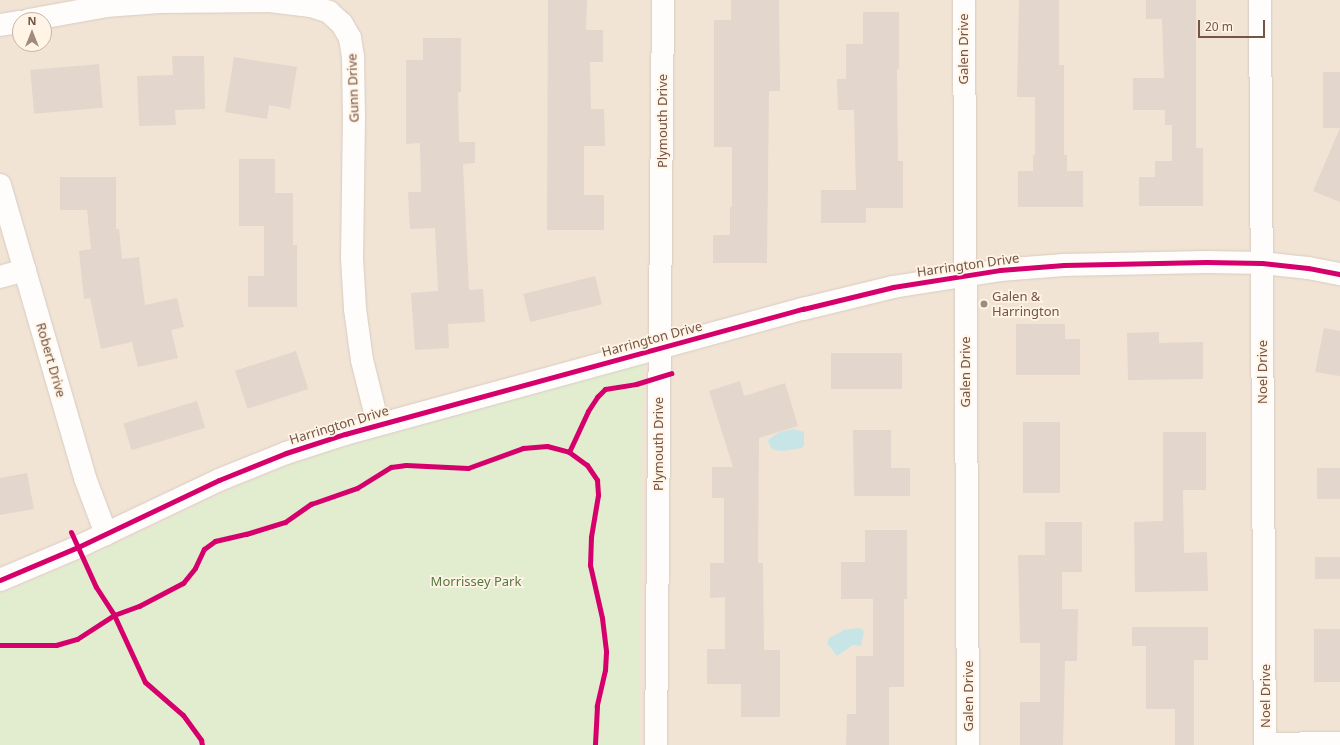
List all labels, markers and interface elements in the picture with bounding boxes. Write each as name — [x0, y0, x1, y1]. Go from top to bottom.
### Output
north arrow — [12, 12, 52, 52]
scale bar — [1200, 12, 1267, 38]
text: N — [28, 13, 36, 28]
street label: Galen Drive — [955, 13, 971, 85]
text: 20 m — [1205, 18, 1233, 35]
street label: Gunn Drive — [344, 53, 362, 123]
street label: Plymouth Drive — [654, 74, 670, 168]
street label: Harrington Drive — [916, 250, 1020, 280]
place label: Galen & Harrington — [992, 289, 1060, 320]
marker: Galen & Harrington — [979, 299, 989, 309]
street label: Harrington Drive — [600, 318, 704, 360]
street label: Robert Drive — [33, 321, 69, 399]
street label: Galen Drive — [957, 336, 973, 408]
street label: Noel Drive — [1254, 340, 1270, 404]
street label: Plymouth Drive — [650, 397, 666, 491]
street label: Harrington Drive — [287, 402, 391, 448]
park label: Morrissey Park — [431, 573, 521, 589]
street label: Galen Drive — [960, 660, 976, 732]
street label: Noel Drive — [1257, 664, 1273, 728]

